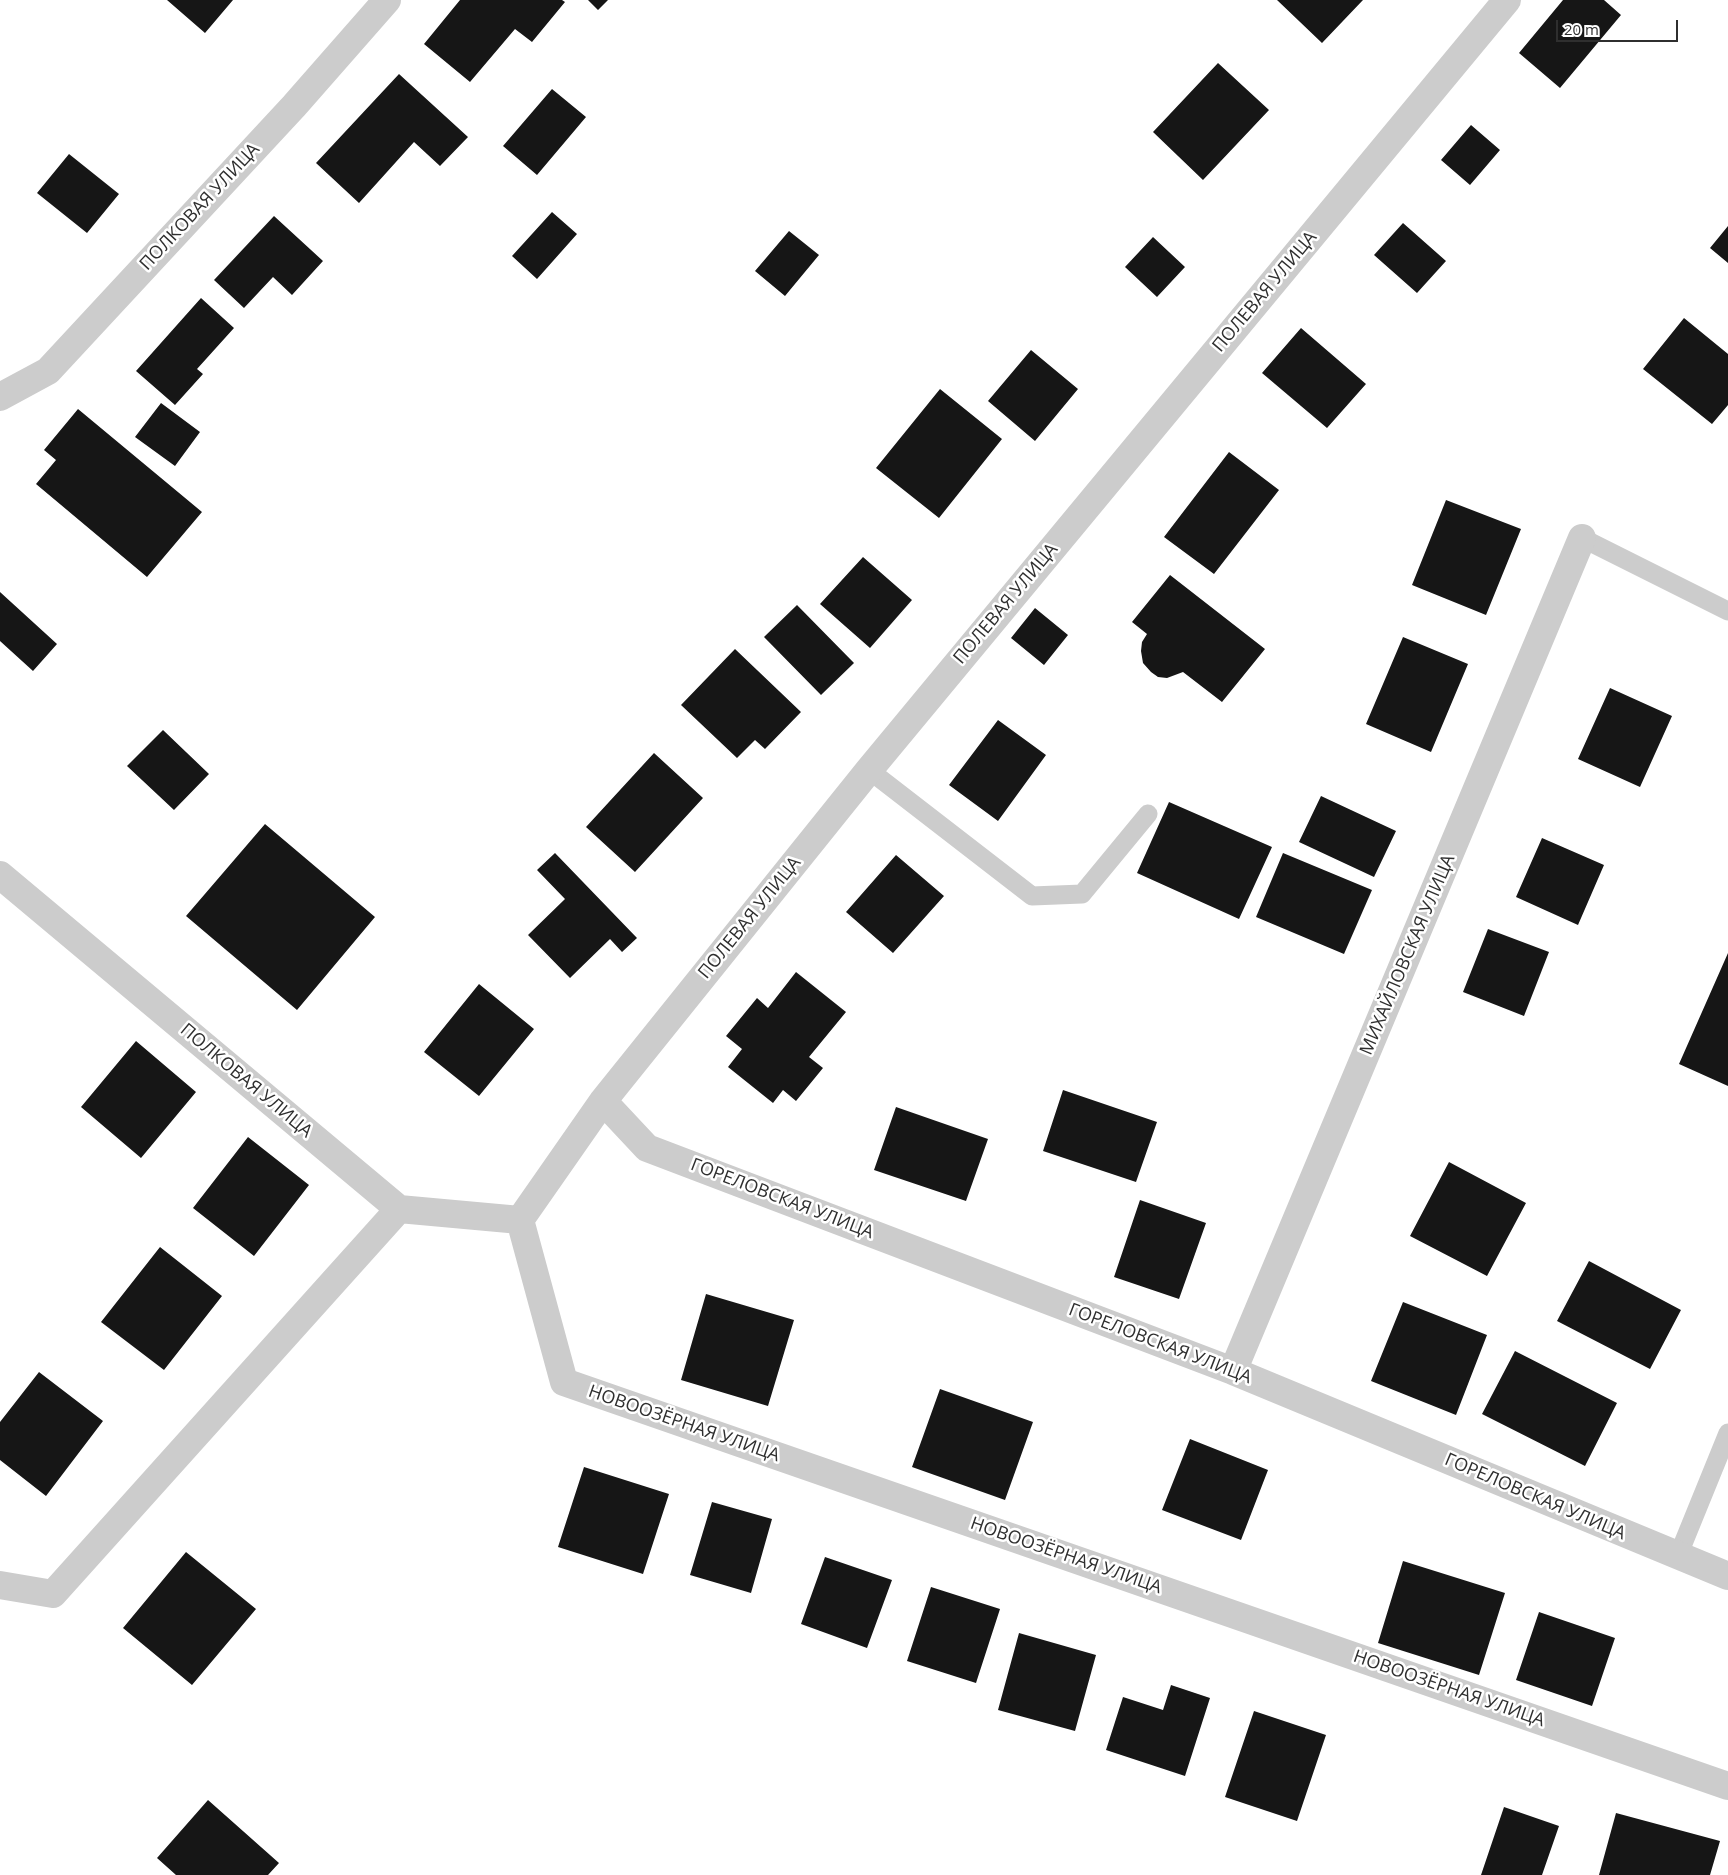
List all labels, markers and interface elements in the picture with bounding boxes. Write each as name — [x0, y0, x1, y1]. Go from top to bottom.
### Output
scale bar — [1558, 10, 1680, 42]
text: 20 m — [1564, 19, 1599, 39]
street label: ПОЛКОВАЯ УЛИЦА — [136, 139, 264, 275]
street label: ПОЛЕВАЯ УЛИЦА — [1208, 227, 1322, 357]
street label: ПОЛЕВАЯ УЛИЦА — [949, 539, 1063, 669]
street label: МИХАЙЛОВСКАЯ УЛИЦА — [1356, 852, 1460, 1058]
street label: ПОЛЕВАЯ УЛИЦА — [694, 853, 806, 983]
street label: ПОЛКОВАЯ УЛИЦА — [176, 1019, 316, 1143]
street label: ГОРЕЛОВСКАЯ УЛИЦА — [687, 1154, 877, 1244]
street label: ГОРЕЛОВСКАЯ УЛИЦА — [1065, 1299, 1255, 1389]
street label: НОВООЗЁРНАЯ УЛИЦА — [585, 1381, 783, 1467]
street label: ГОРЕЛОВСКАЯ УЛИЦА — [1441, 1449, 1629, 1545]
street label: НОВООЗЁРНАЯ УЛИЦА — [967, 1513, 1165, 1599]
street label: НОВООЗЁРНАЯ УЛИЦА — [1350, 1646, 1548, 1732]

